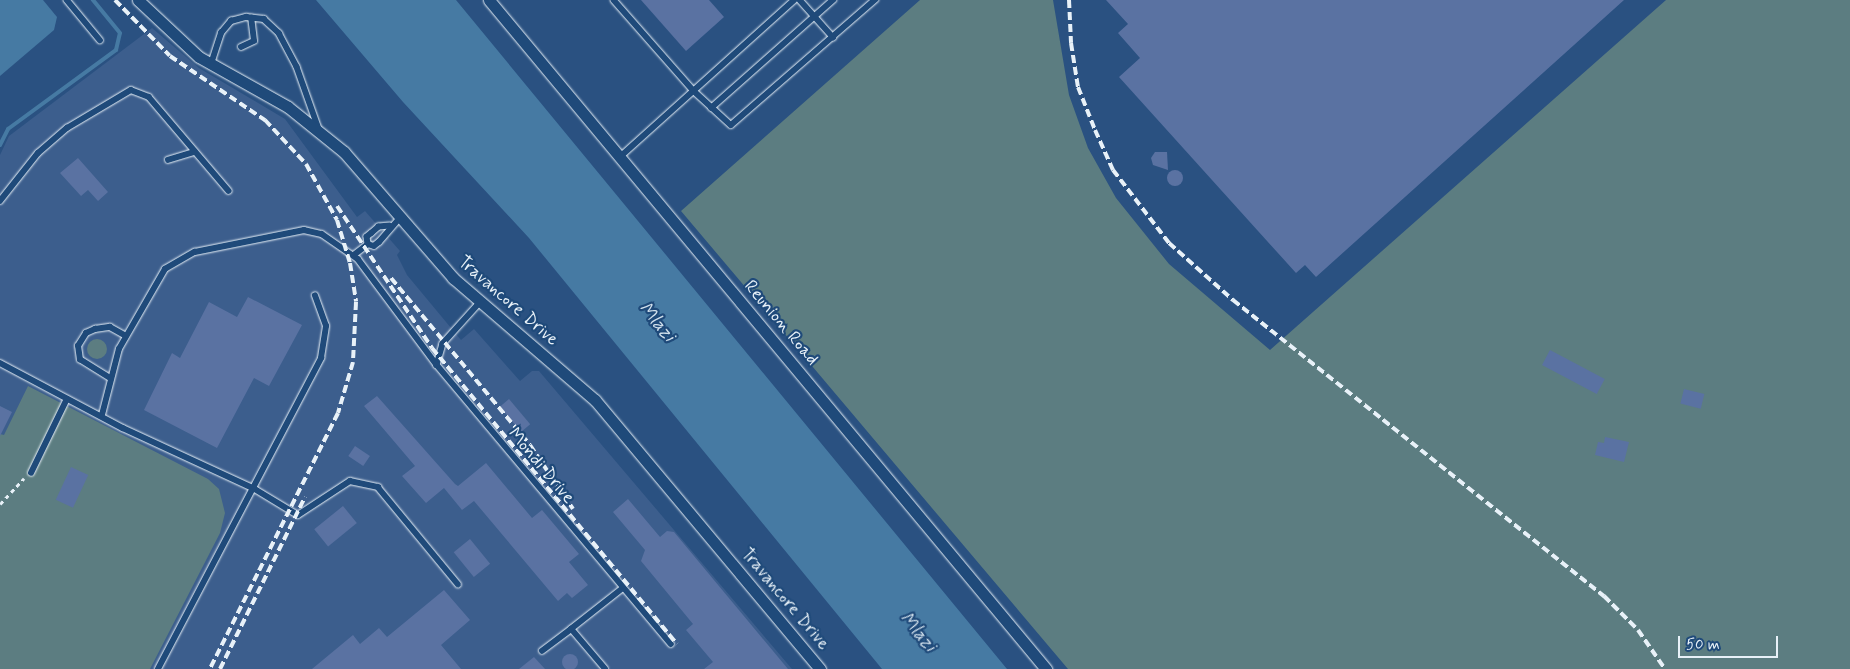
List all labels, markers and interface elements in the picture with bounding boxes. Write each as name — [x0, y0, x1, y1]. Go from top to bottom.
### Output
street label: Travancore Drive — [453, 252, 563, 350]
street label: Reunion Road — [740, 277, 822, 369]
water label: Mlazi — [634, 297, 680, 347]
street label: Mondi Drive — [503, 424, 579, 508]
street label: Travancore Drive — [736, 544, 834, 654]
water label: Mlazi — [895, 607, 941, 657]
scale bar — [1680, 626, 1780, 658]
text: 50 m — [1686, 635, 1720, 655]

